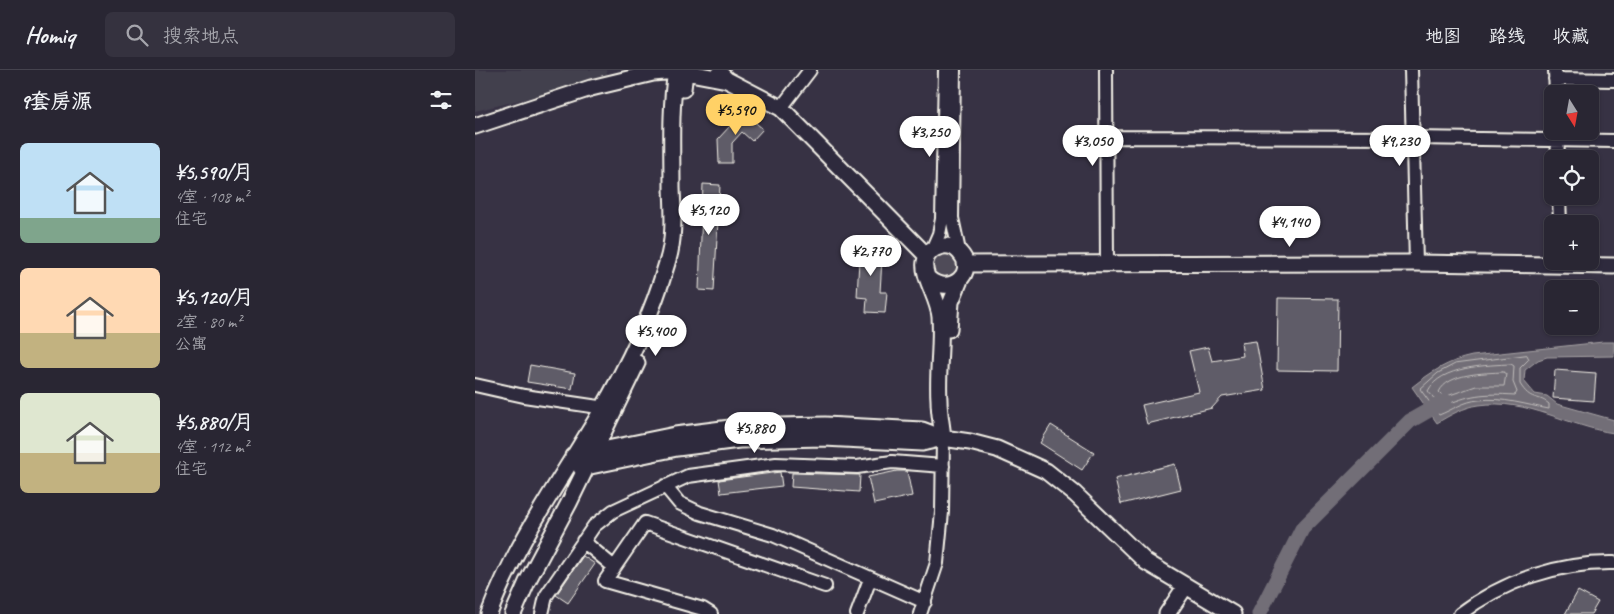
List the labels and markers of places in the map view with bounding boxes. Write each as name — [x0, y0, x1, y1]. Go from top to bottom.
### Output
pin: ¥5,590 — [695, 93, 777, 136]
pin: ¥3,250 — [889, 116, 971, 158]
pin: ¥3,050 — [1052, 124, 1134, 167]
pin: ¥9,230 — [1359, 124, 1441, 167]
pin: ¥5,120 — [668, 194, 750, 236]
pin: ¥4,140 — [1249, 206, 1331, 248]
pin: ¥2,770 — [830, 234, 912, 277]
pin: ¥5,400 — [615, 314, 697, 357]
pin: ¥5,880 — [714, 412, 796, 454]

